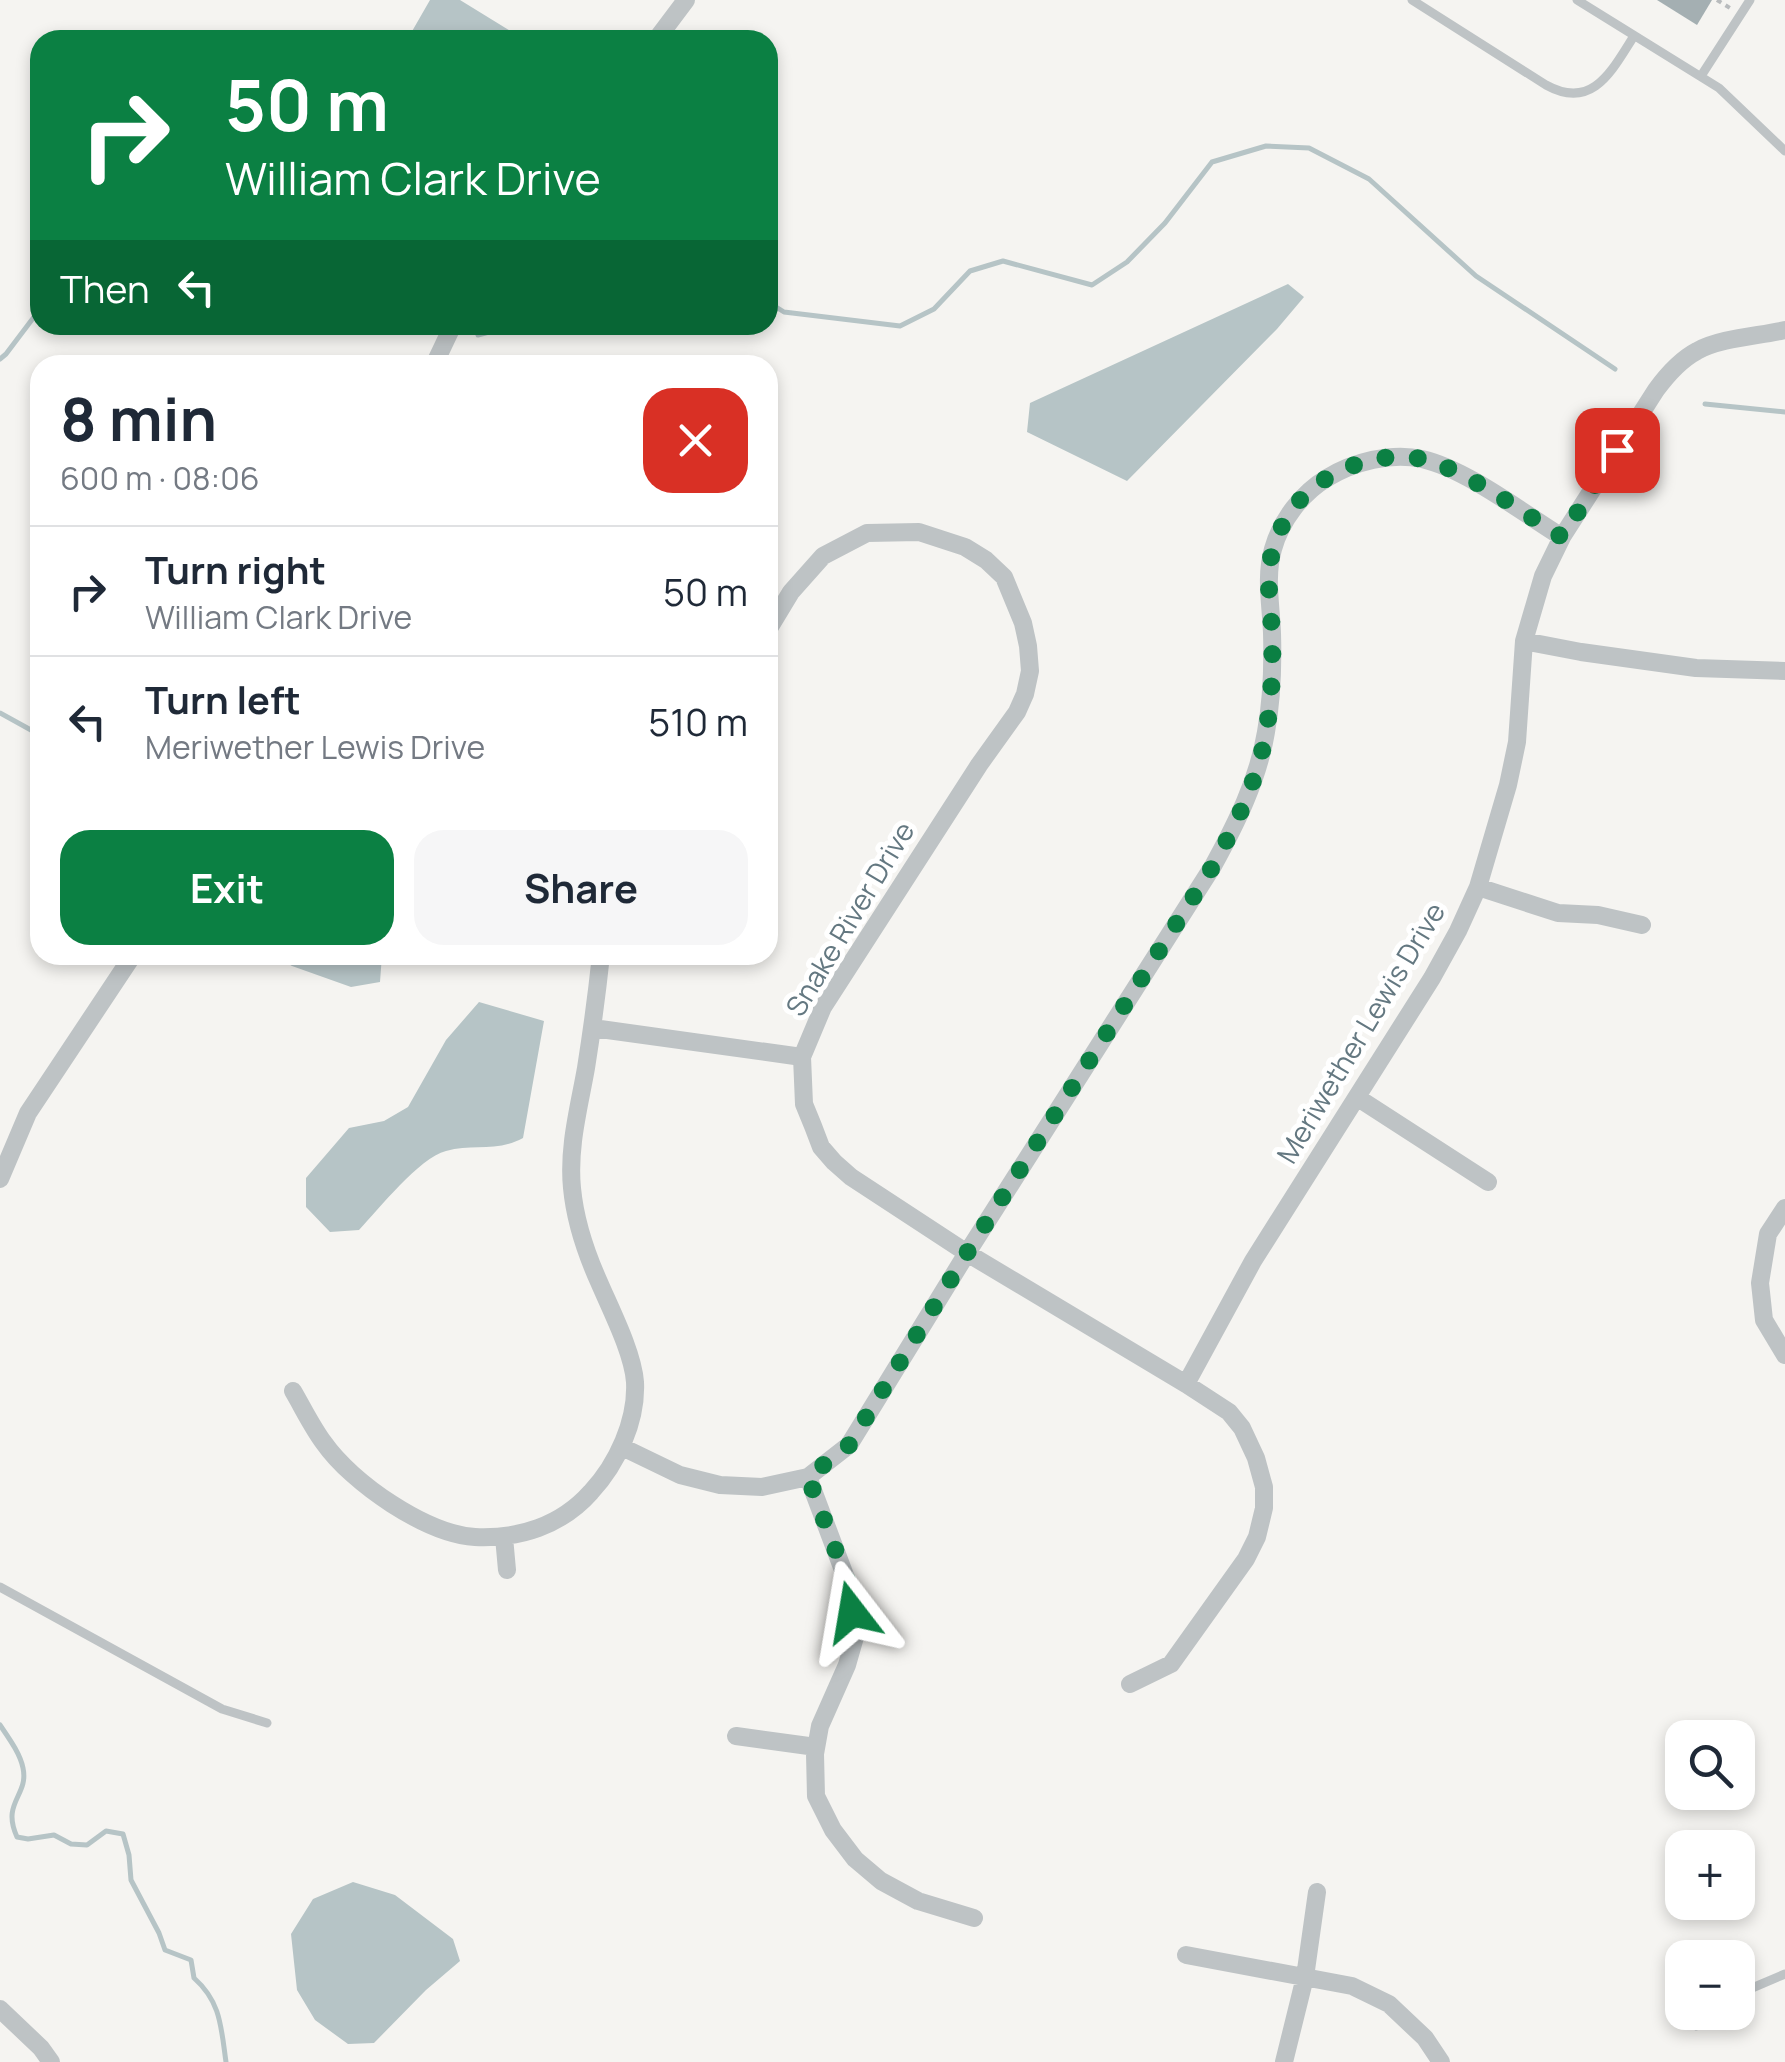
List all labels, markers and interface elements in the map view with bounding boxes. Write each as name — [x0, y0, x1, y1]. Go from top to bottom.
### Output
text: 50 m — [225, 56, 389, 152]
icon: right — [60, 70, 190, 200]
text: William Clark Drive — [225, 147, 601, 209]
icon: left — [169, 260, 224, 315]
text: Then — [60, 262, 149, 314]
text: 8 min — [60, 377, 217, 459]
button: close — [643, 388, 748, 493]
pin — [1575, 408, 1660, 493]
icon: arrive — [1590, 423, 1645, 478]
text: 600 m · 08:06 — [60, 456, 260, 500]
text: Turn right — [145, 543, 326, 595]
icon: right — [60, 564, 115, 619]
text: 50 m — [663, 565, 748, 617]
text: William Clark Drive — [145, 595, 412, 639]
text: Turn left — [145, 673, 301, 725]
icon: left — [60, 694, 115, 749]
text: 510 m — [648, 695, 748, 747]
text: Meriwether Lewis Drive — [145, 725, 485, 769]
street label: Snake River Drive — [776, 814, 922, 1023]
button: Exit — [60, 830, 394, 945]
button: Share — [414, 830, 748, 945]
street label: Meriwether Lewis Drive — [1267, 895, 1453, 1170]
position arrow — [800, 1560, 904, 1664]
map controls — [1665, 1720, 1755, 2030]
button: search — [1665, 1720, 1755, 1810]
button: + — [1665, 1830, 1755, 1920]
button: − — [1665, 1940, 1755, 2030]

